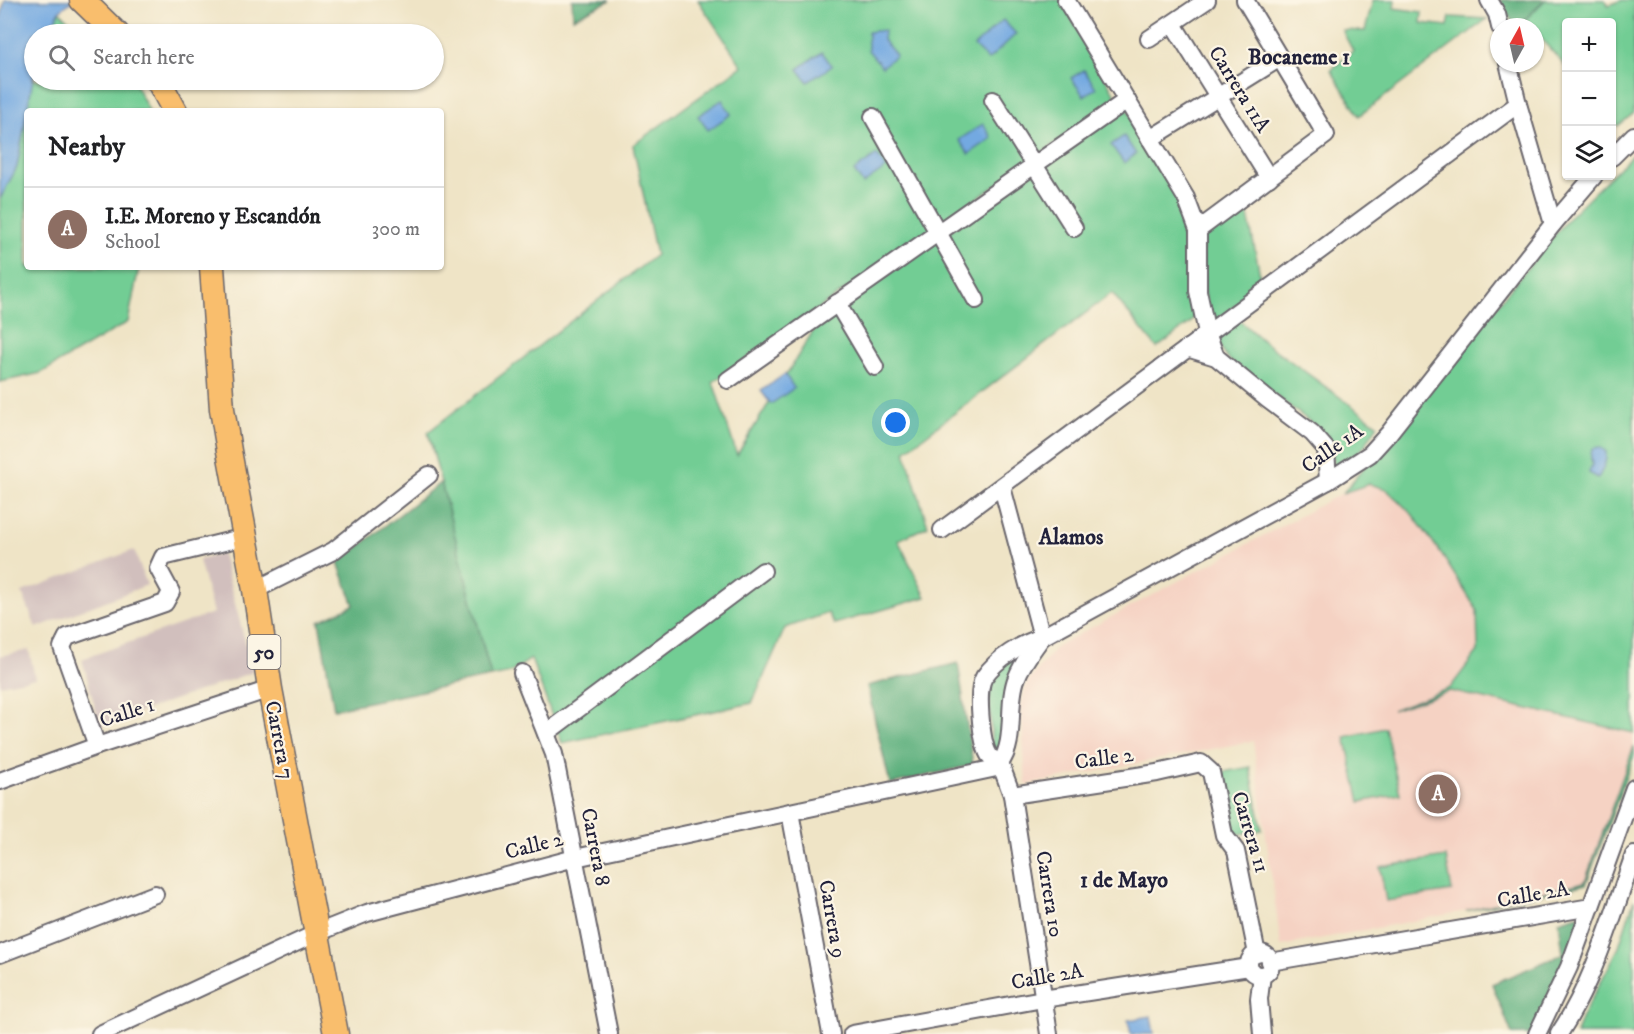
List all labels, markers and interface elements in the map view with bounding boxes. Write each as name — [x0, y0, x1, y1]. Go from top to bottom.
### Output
north arrow — [1490, 18, 1544, 72]
map controls — [1562, 18, 1616, 180]
button: + — [1562, 18, 1616, 72]
search box — [24, 24, 444, 90]
icon: search — [45, 41, 78, 74]
street label: Carrera 11A — [1202, 41, 1276, 138]
text: Search here — [93, 44, 195, 71]
district label: Bocaneme 1 — [1248, 44, 1350, 71]
button: − — [1562, 72, 1616, 126]
button: layers — [1562, 126, 1616, 180]
text: Nearby — [48, 131, 125, 164]
text: I.E. Moreno y Escandón — [105, 203, 321, 230]
text: A — [61, 217, 74, 242]
text: 300 m — [372, 217, 420, 242]
text: School — [105, 230, 160, 255]
your location — [881, 408, 910, 437]
street label: Calle 1A — [1297, 418, 1369, 479]
district label: Alamos — [1038, 524, 1104, 551]
road number: 50 — [248, 635, 280, 669]
street label: Calle 1 — [96, 692, 158, 734]
street label: Carrera 7 — [259, 699, 299, 782]
street label: Calle 2 — [1073, 742, 1136, 776]
pin: A — [1418, 772, 1458, 816]
street label: Carrera 11 — [1225, 788, 1275, 876]
street label: Carrera 8 — [575, 806, 615, 888]
street label: Calle 2 — [502, 826, 567, 866]
street label: Carrera 10 — [1029, 849, 1069, 939]
district label: 1 de Mayo — [1080, 867, 1168, 894]
street label: Calle 2A — [1495, 876, 1572, 914]
street label: Carrera 9 — [812, 878, 852, 960]
street label: Calle 2A — [1009, 958, 1086, 996]

